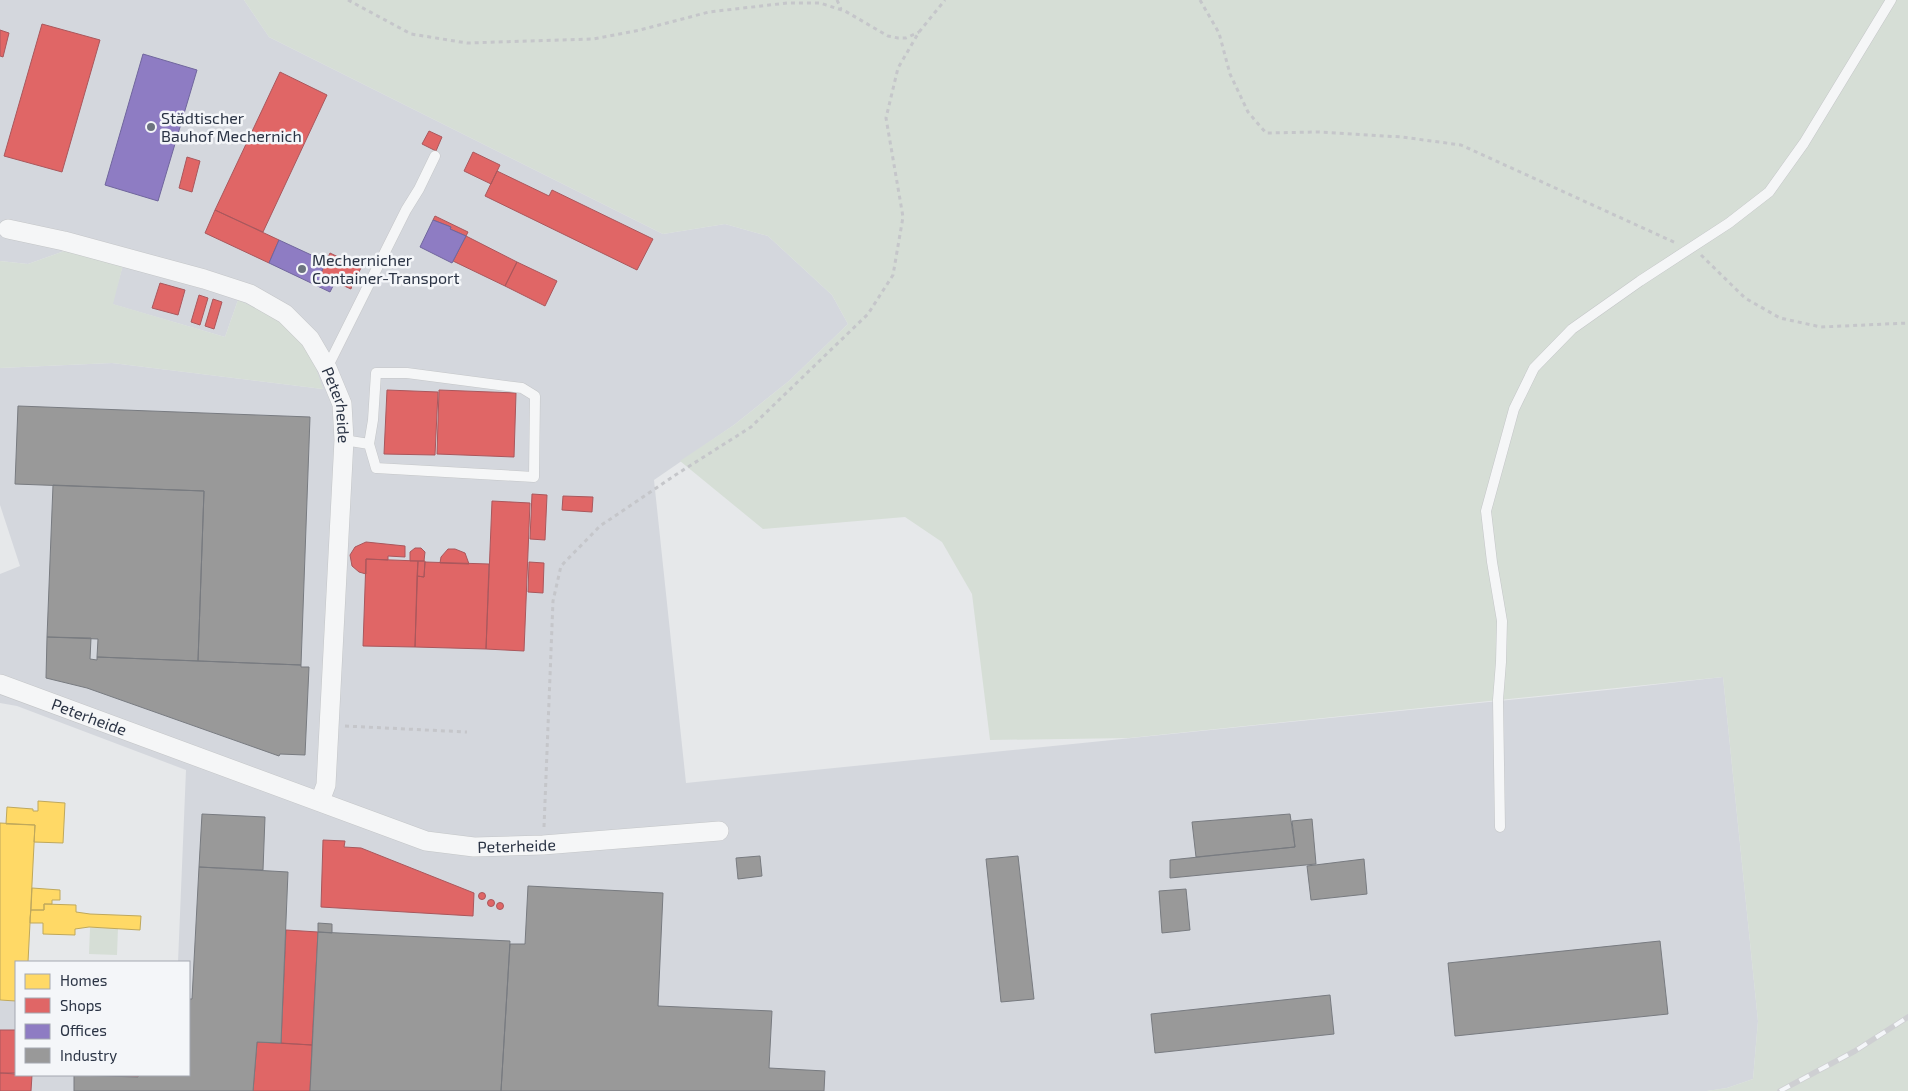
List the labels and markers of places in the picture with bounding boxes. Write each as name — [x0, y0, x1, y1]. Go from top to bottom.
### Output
place label: Städtischer Bauhof Mechernich — [161, 108, 302, 145]
marker: Städtischer Bauhof Mechernich — [145, 121, 157, 133]
place label: Mechernicher Container-Transport — [312, 250, 460, 287]
marker: Mechernicher Container-Transport — [296, 263, 308, 275]

